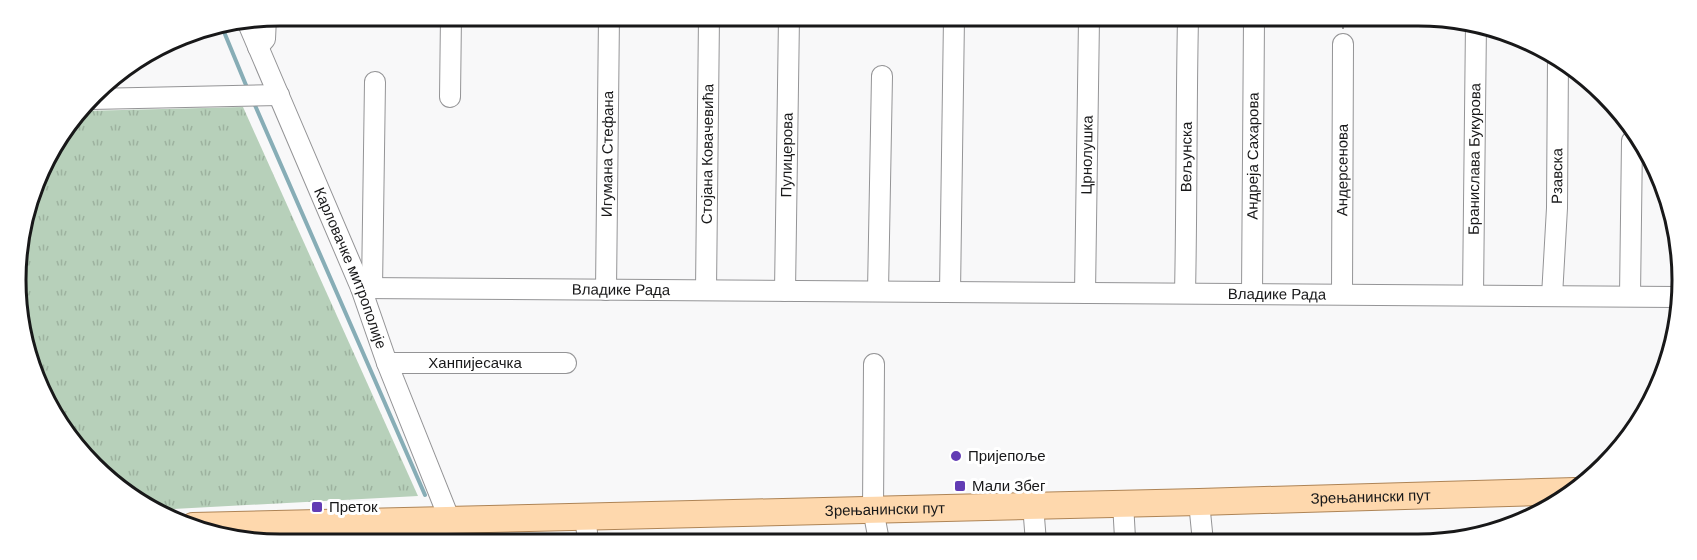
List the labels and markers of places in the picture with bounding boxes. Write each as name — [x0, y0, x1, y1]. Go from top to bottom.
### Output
place label: Пријепоље — [968, 446, 1046, 466]
marker: Пријепоље — [949, 449, 963, 463]
place label: Мали Збег — [972, 476, 1046, 496]
marker: Мали Збег — [953, 479, 967, 493]
place label: Преток — [329, 497, 378, 517]
marker: Преток — [310, 500, 324, 514]

